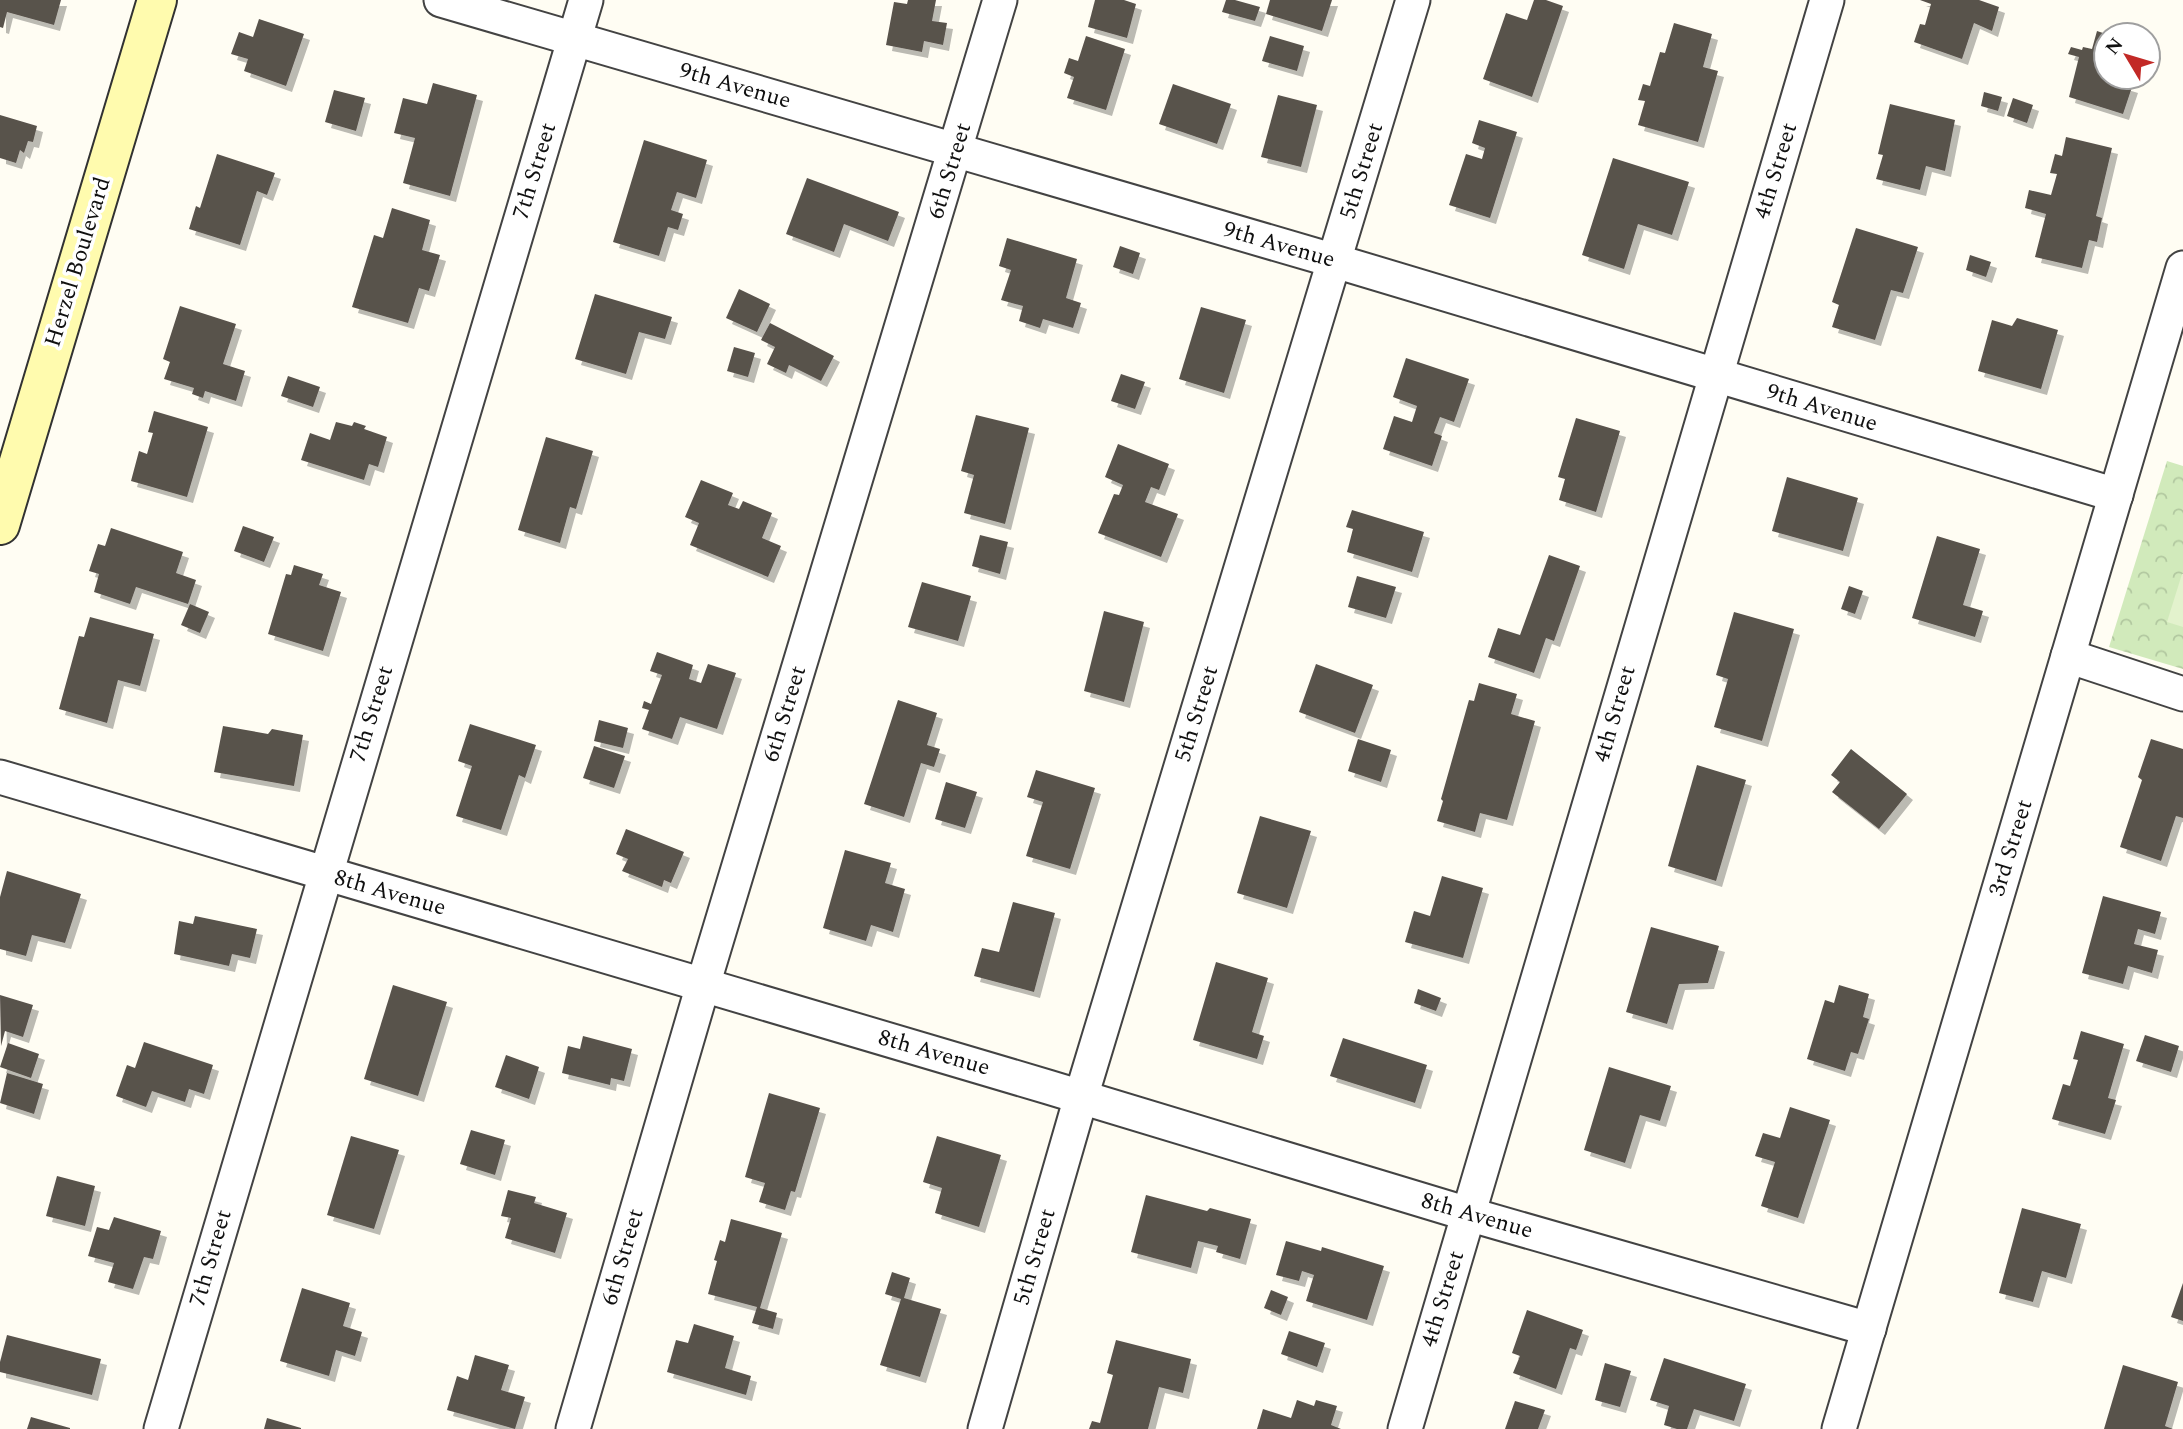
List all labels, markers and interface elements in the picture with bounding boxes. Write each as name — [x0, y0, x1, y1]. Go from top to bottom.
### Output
north arrow — [2092, 21, 2162, 91]
text: N — [2099, 31, 2131, 61]
street label: 9th Avenue — [675, 53, 795, 119]
street label: 7th Street — [504, 118, 566, 224]
street label: 6th Street — [919, 118, 981, 224]
street label: 5th Street — [1331, 118, 1393, 224]
street label: 4th Street — [1745, 118, 1807, 224]
street label: Herzel Boulevard — [35, 172, 121, 351]
street label: 9th Avenue — [1219, 212, 1339, 278]
street label: 9th Avenue — [1762, 374, 1882, 442]
street label: 7th Street — [341, 661, 403, 767]
street label: 6th Street — [754, 661, 816, 767]
street label: 5th Street — [1166, 661, 1228, 767]
street label: 4th Street — [1585, 662, 1645, 766]
street label: 3rd Street — [1980, 795, 2042, 901]
street label: 8th Avenue — [330, 860, 450, 926]
street label: 8th Avenue — [874, 1020, 994, 1086]
street label: 8th Avenue — [1417, 1183, 1537, 1249]
street label: 6th Street — [593, 1205, 653, 1309]
street label: 5th Street — [1005, 1205, 1065, 1309]
street label: 7th Street — [181, 1206, 241, 1310]
street label: 4th Street — [1412, 1246, 1474, 1352]

